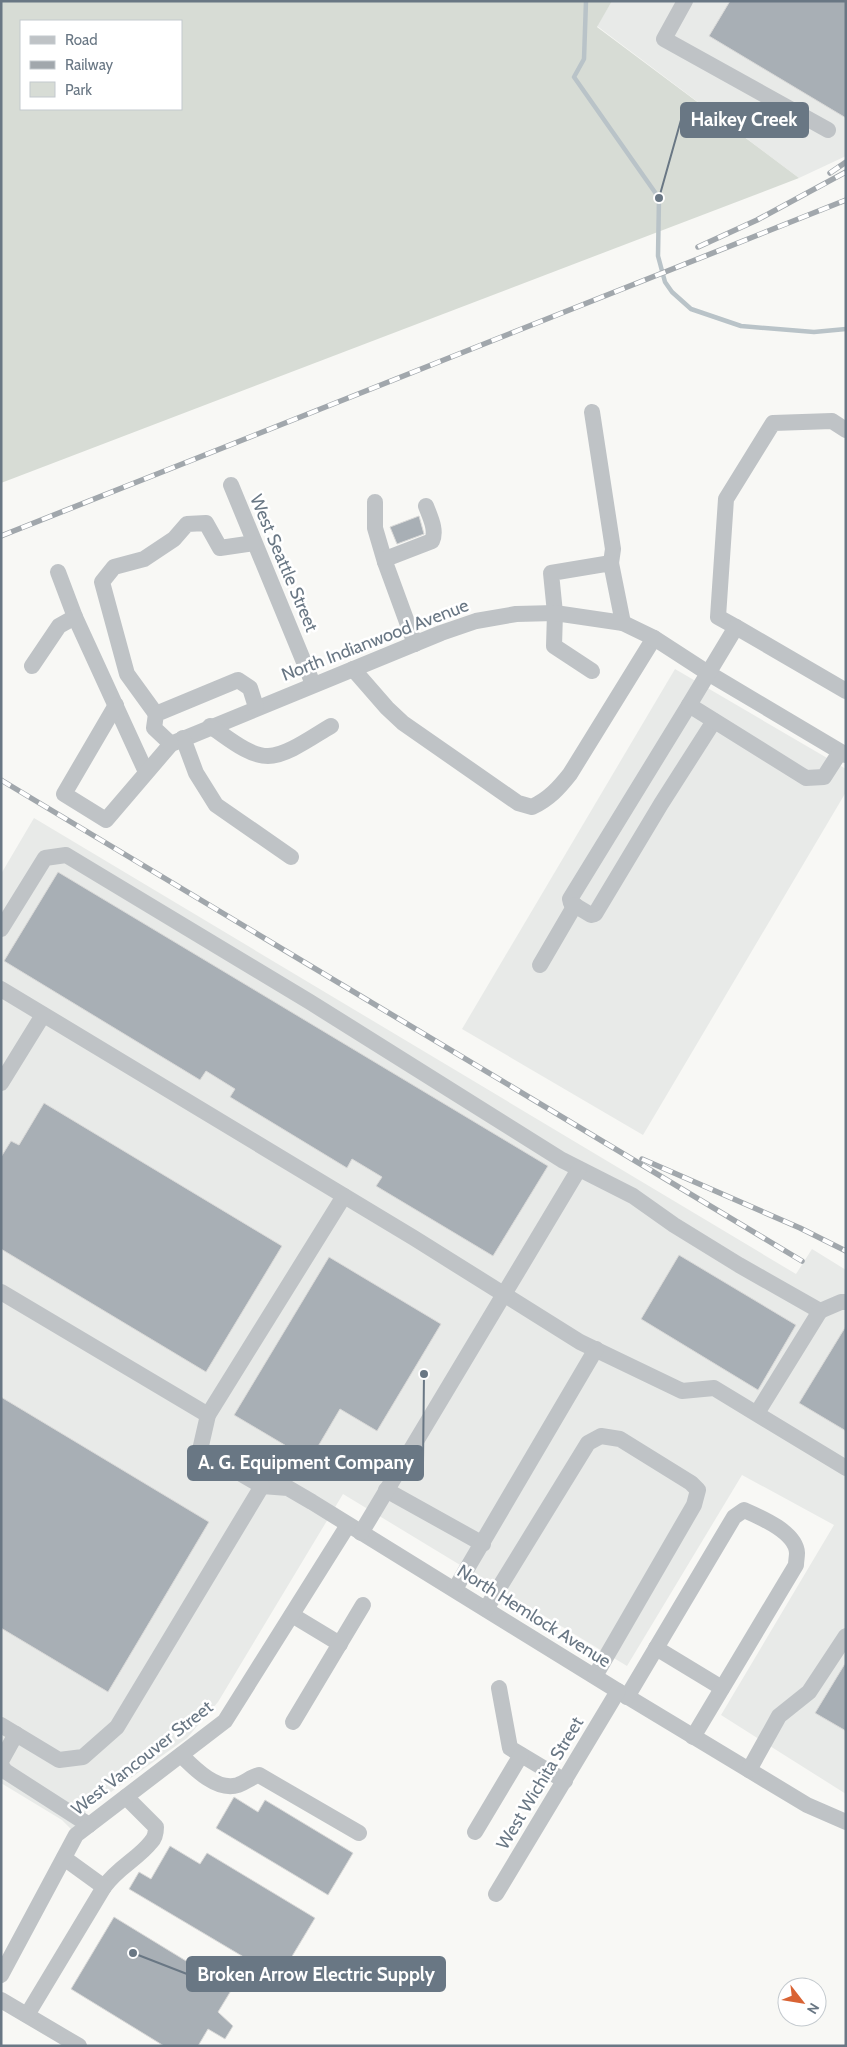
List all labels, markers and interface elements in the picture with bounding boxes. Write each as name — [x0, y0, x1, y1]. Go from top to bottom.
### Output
legend — [20, 20, 182, 110]
text: Road — [65, 31, 98, 49]
text: Railway — [65, 56, 114, 74]
text: Park — [65, 81, 92, 99]
callout: Haikey Creek — [681, 103, 808, 137]
text: Haikey Creek — [690, 108, 798, 131]
street label: West Seattle Street — [245, 491, 323, 635]
street label: North Indianwood Avenue — [278, 594, 472, 686]
callout: A. G. Equipment Company — [188, 1446, 423, 1480]
text: A. G. Equipment Company — [198, 1451, 415, 1474]
street label: North Hemlock Avenue — [453, 1560, 615, 1672]
street label: West Vancouver Street — [67, 1696, 217, 1820]
street label: West Wichita Street — [492, 1713, 588, 1853]
callout: Broken Arrow Electric Supply — [187, 1957, 445, 1991]
text: Broken Arrow Electric Supply — [197, 1963, 436, 1986]
north arrow — [777, 1977, 827, 2027]
text: N — [803, 2000, 823, 2018]

